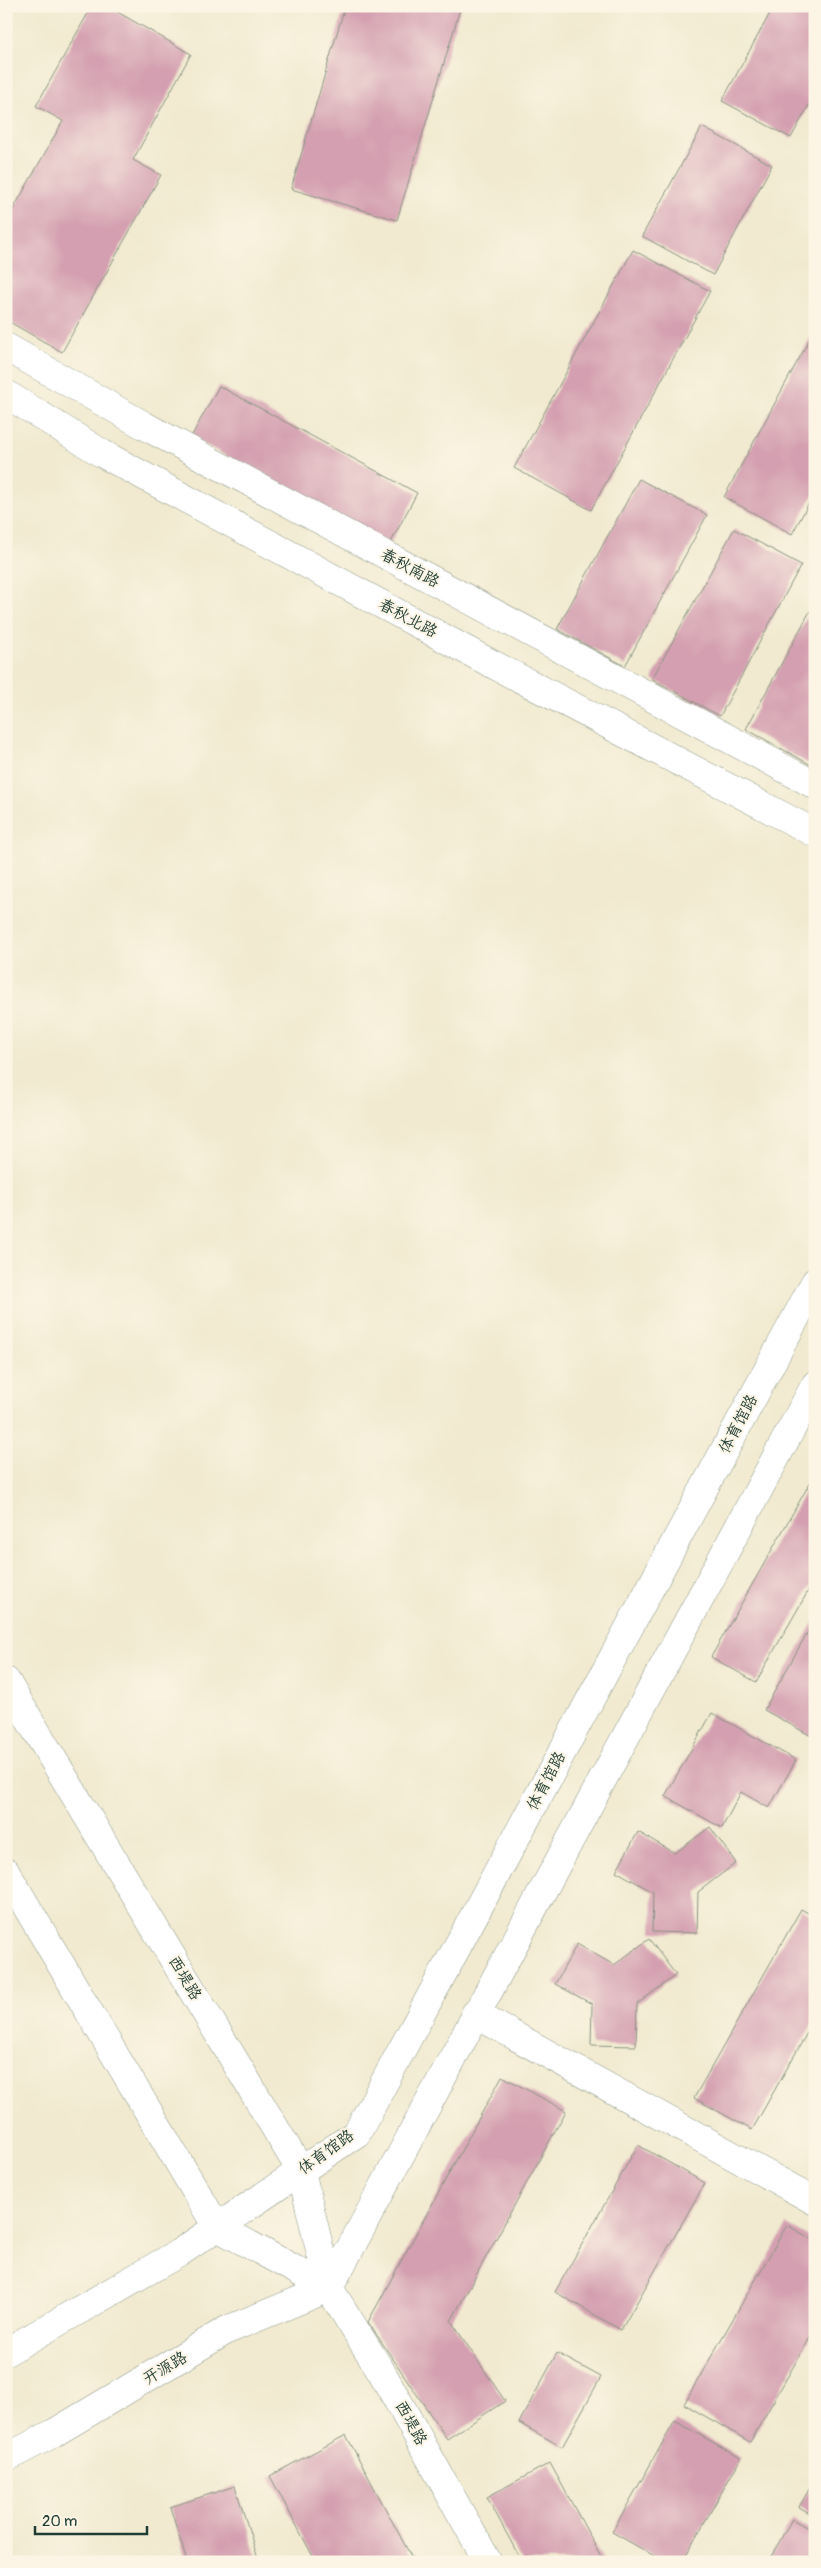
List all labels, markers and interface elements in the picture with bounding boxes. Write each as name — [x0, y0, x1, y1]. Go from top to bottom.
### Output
street label: 春秋南路 — [377, 544, 443, 592]
street label: 春秋北路 — [375, 594, 441, 642]
street label: 体育馆路 — [714, 1391, 762, 1457]
street label: 体育馆路 — [522, 1748, 570, 1814]
street label: 西堤路 — [164, 1952, 206, 2004]
street label: 体育馆路 — [294, 2125, 358, 2179]
street label: 开源路 — [139, 2347, 191, 2389]
street label: 西堤路 — [391, 2397, 431, 2449]
scale bar — [35, 2503, 148, 2535]
text: 20 m — [42, 2512, 77, 2531]

